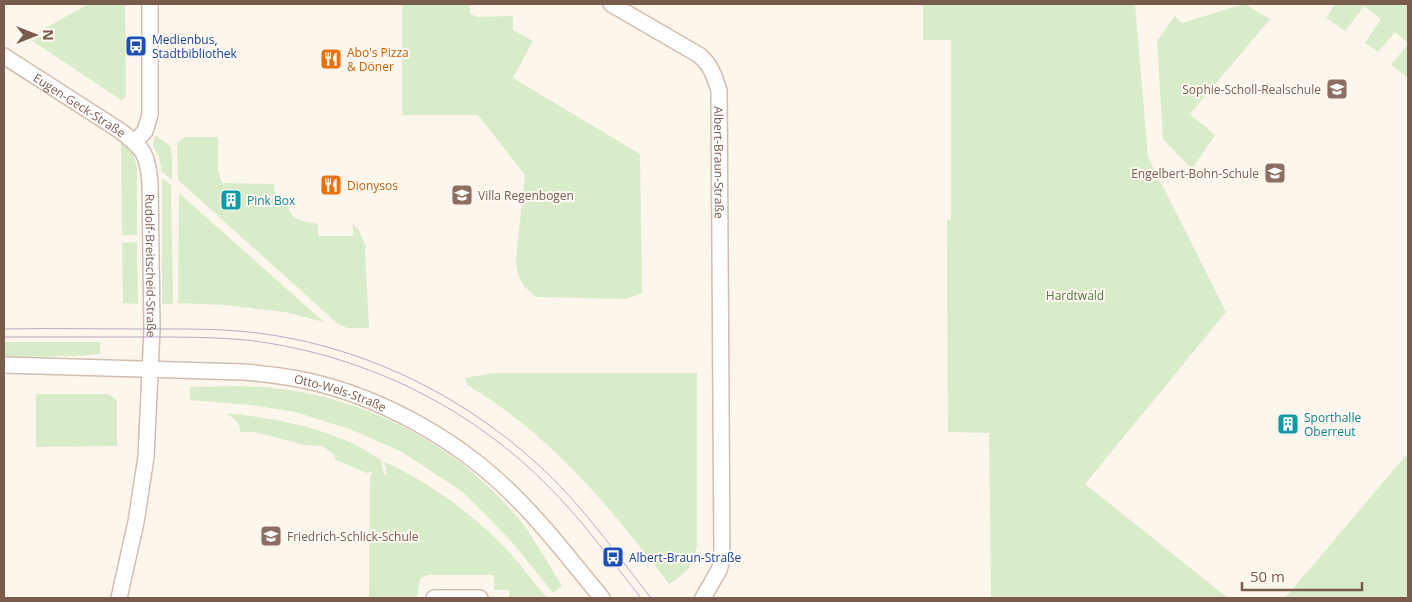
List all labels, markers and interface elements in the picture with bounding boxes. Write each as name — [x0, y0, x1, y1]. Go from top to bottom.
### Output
north arrow — [10, 10, 60, 60]
text: N — [39, 29, 58, 41]
place label: Medienbus, Stadtbibliothek — [152, 31, 238, 62]
bus stop icon: Medienbus, Stadtbibliothek — [124, 34, 148, 58]
place label: Abo's Pizza & Döner — [347, 44, 409, 75]
restaurant icon: Abo's Pizza & Döner — [319, 47, 343, 71]
street label: Eugen-Geck-Straße — [30, 69, 130, 141]
school or university icon: Sophie-Scholl-Realschule — [1325, 77, 1349, 101]
place label: Sophie-Scholl-Realschule — [1182, 81, 1321, 98]
street label: Albert-Braun-Straße — [711, 106, 728, 219]
school or university icon: Engelbert-Bohn-Schule — [1263, 161, 1287, 185]
place label: Engelbert-Bohn-Schule — [1131, 165, 1259, 182]
restaurant icon: Dionysos — [319, 173, 343, 197]
place label: Dionysos — [347, 177, 398, 194]
school or university icon: Villa Regenbogen — [450, 183, 474, 207]
place label: Villa Regenbogen — [478, 187, 574, 204]
building icon: Pink Box — [219, 188, 243, 212]
place label: Pink Box — [247, 192, 296, 209]
street label: Rudolf-Breitscheid-Straße — [142, 194, 161, 338]
park label: Hardtwald — [1046, 287, 1104, 304]
street label: Otto-Wels-Straße — [293, 370, 389, 415]
place label: Sporthalle Oberreut — [1304, 409, 1361, 440]
building icon: Sporthalle Oberreut — [1276, 412, 1300, 436]
school or university icon: Friedrich-Schlick-Schule — [259, 524, 283, 548]
place label: Friedrich-Schlick-Schule — [287, 528, 419, 545]
bus stop icon: Albert-Braun-Straße — [601, 545, 625, 569]
place label: Albert-Braun-Straße — [629, 549, 742, 566]
scale bar — [1242, 560, 1362, 592]
text: 50 m — [1250, 566, 1285, 586]

